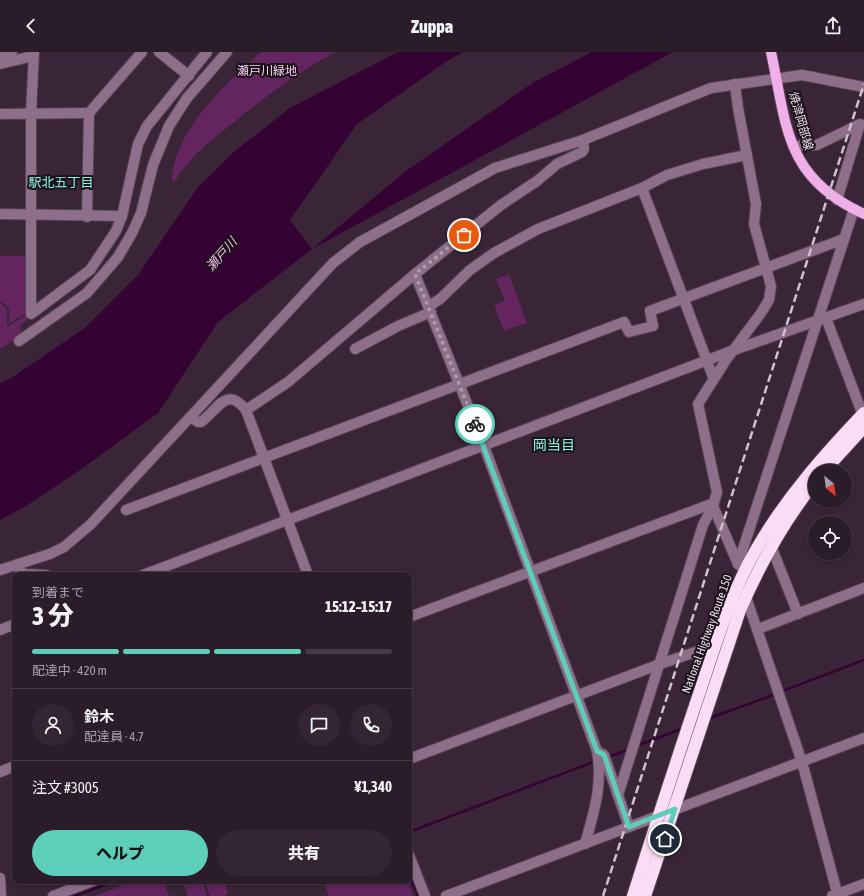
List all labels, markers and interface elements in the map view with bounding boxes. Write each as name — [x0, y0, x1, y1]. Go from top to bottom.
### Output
icon: back — [20, 15, 42, 37]
icon: share — [822, 15, 844, 37]
text: Zuppa — [411, 16, 453, 37]
park label: 瀬戸川緑地 — [237, 64, 297, 78]
street label: 焼津岡部線 — [786, 90, 816, 152]
district label: 駅北五丁目 — [28, 175, 94, 190]
pin — [447, 218, 481, 252]
icon: bag — [453, 224, 475, 246]
water label: 瀬戸川 — [203, 233, 241, 274]
courier — [455, 404, 495, 444]
icon: bike — [464, 413, 486, 435]
district label: 岡当目 — [533, 437, 575, 453]
north arrow — [808, 464, 852, 508]
map controls — [808, 464, 852, 560]
button: locate — [808, 516, 852, 560]
street label: National Highway Route 150 — [679, 572, 735, 695]
text: 到着まで — [32, 585, 84, 600]
text: 15:12–15:17 — [325, 598, 392, 615]
text: 3 分 — [32, 601, 74, 631]
text: 配達中 · 420 m — [32, 663, 107, 678]
button: person — [32, 704, 74, 746]
button: chat — [298, 704, 340, 746]
button: phone — [350, 704, 392, 746]
text: 鈴木 — [84, 708, 114, 725]
text: 配達員 · 4.7 — [84, 729, 144, 744]
text: ¥1,340 — [354, 778, 392, 795]
text: 注文 #3005 — [32, 779, 99, 796]
pin — [648, 822, 682, 856]
icon: home — [654, 828, 676, 850]
button: ヘルプ — [32, 830, 208, 876]
button: 共有 — [216, 830, 392, 876]

